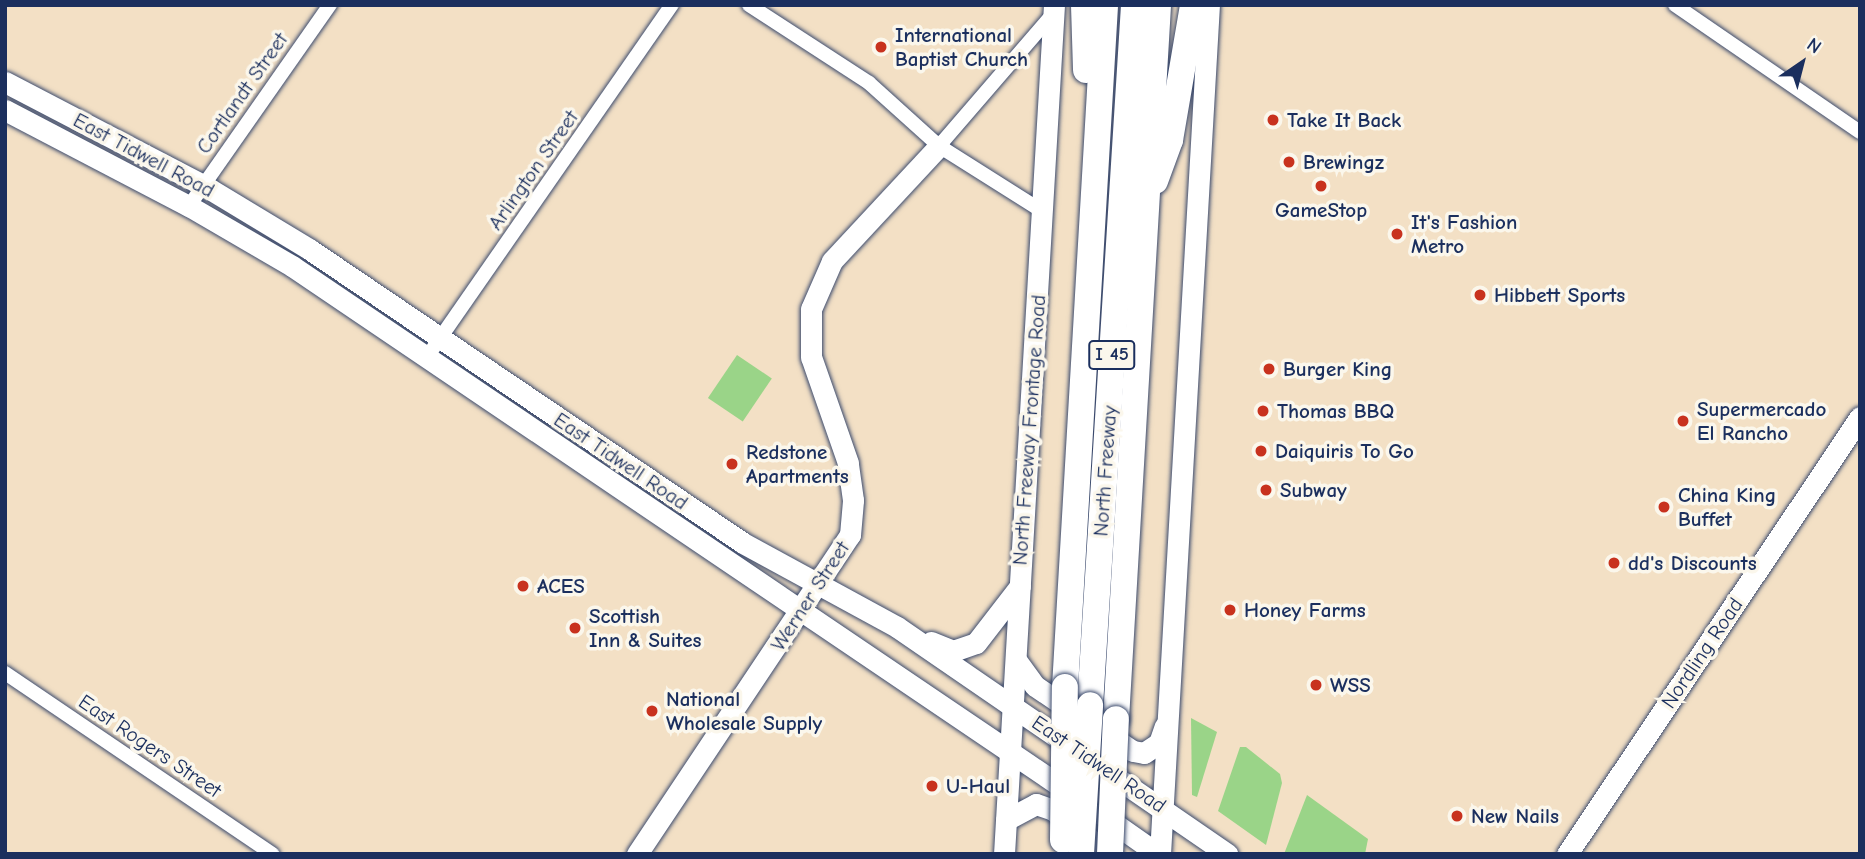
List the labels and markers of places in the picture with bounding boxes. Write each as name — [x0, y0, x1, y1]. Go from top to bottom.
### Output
place label: International Baptist Church — [895, 22, 1028, 72]
marker: International Baptist Church — [873, 39, 889, 55]
place label: Take It Back — [1287, 107, 1401, 133]
marker: Take It Back — [1265, 112, 1281, 128]
place label: Brewingz — [1303, 149, 1384, 175]
marker: Brewingz — [1281, 154, 1297, 170]
marker: GameStop — [1313, 178, 1329, 194]
place label: GameStop — [1275, 197, 1367, 223]
place label: It's Fashion Metro — [1411, 209, 1517, 259]
marker: It's Fashion Metro — [1389, 226, 1405, 242]
place label: Hibbett Sports — [1494, 282, 1625, 308]
marker: Hibbett Sports — [1472, 287, 1488, 303]
place label: Burger King — [1283, 356, 1392, 382]
marker: Burger King — [1261, 361, 1277, 377]
place label: Supermercado El Rancho — [1697, 396, 1826, 446]
place label: Thomas BBQ — [1277, 398, 1394, 424]
marker: Thomas BBQ — [1255, 403, 1271, 419]
marker: Supermercado El Rancho — [1675, 413, 1691, 429]
place label: Daiquiris To Go — [1275, 438, 1414, 464]
place label: Redstone Apartments — [746, 439, 849, 489]
marker: Daiquiris To Go — [1253, 443, 1269, 459]
marker: Redstone Apartments — [724, 456, 740, 472]
place label: Subway — [1280, 477, 1347, 503]
marker: Subway — [1258, 482, 1274, 498]
place label: China King Buffet — [1678, 482, 1776, 532]
marker: China King Buffet — [1656, 499, 1672, 515]
place label: dd's Discounts — [1628, 550, 1757, 576]
marker: dd's Discounts — [1606, 555, 1622, 571]
place label: ACES — [537, 573, 585, 599]
marker: ACES — [515, 578, 531, 594]
place label: Honey Farms — [1244, 597, 1366, 623]
marker: Honey Farms — [1222, 602, 1238, 618]
place label: Scottish Inn & Suites — [589, 603, 701, 653]
marker: Scottish Inn & Suites — [567, 620, 583, 636]
place label: WSS — [1330, 672, 1371, 698]
marker: WSS — [1308, 677, 1324, 693]
place label: National Wholesale Supply — [666, 686, 822, 736]
marker: National Wholesale Supply — [644, 703, 660, 719]
place label: U-Haul — [946, 773, 1010, 799]
marker: U-Haul — [924, 778, 940, 794]
place label: New Nails — [1471, 803, 1559, 829]
marker: New Nails — [1449, 808, 1465, 824]

